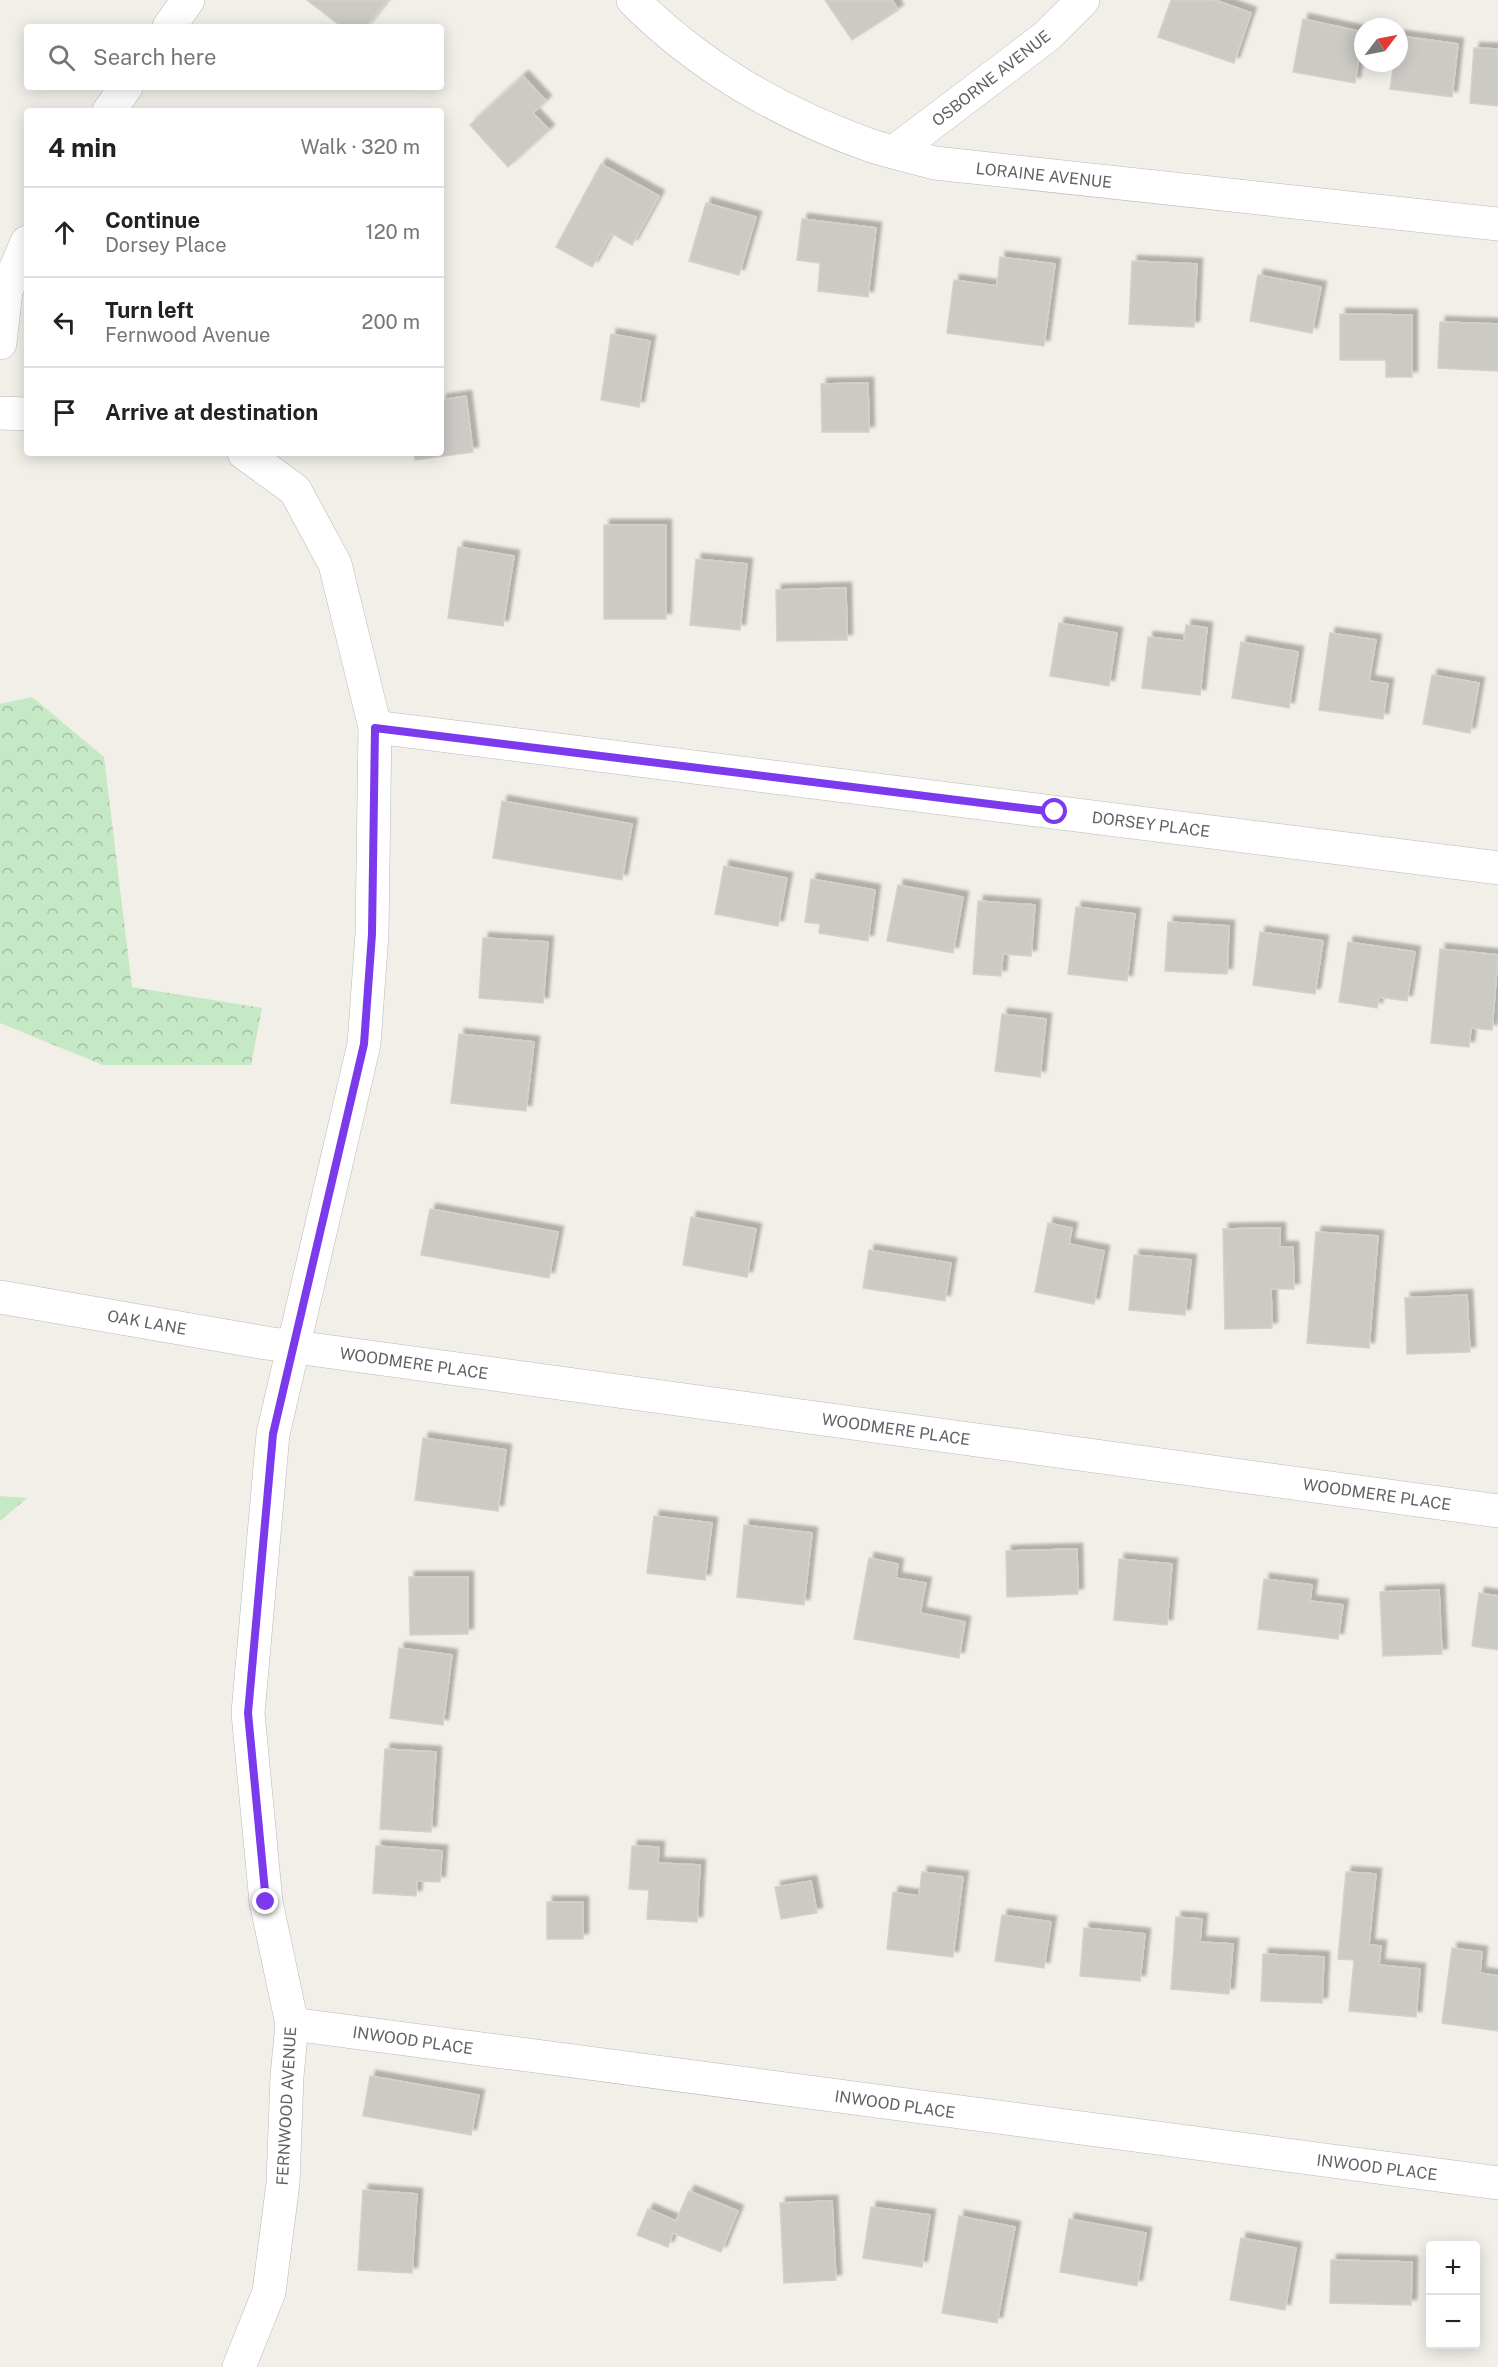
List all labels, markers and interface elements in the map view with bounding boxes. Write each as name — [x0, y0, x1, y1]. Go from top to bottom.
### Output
north arrow — [1354, 18, 1408, 72]
search box — [24, 24, 444, 90]
street label: OSBORNE AVENUE — [928, 26, 1054, 130]
icon: search — [45, 41, 78, 74]
text: Search here — [93, 44, 217, 70]
text: 4 min — [48, 132, 117, 163]
text: Walk · 320 m — [300, 135, 420, 159]
street label: LORAINE AVENUE — [975, 159, 1113, 192]
text: Continue — [105, 207, 200, 233]
icon: ahead — [48, 216, 81, 249]
text: 120 m — [366, 220, 420, 244]
text: Dorsey Place — [105, 233, 227, 257]
text: Turn left — [105, 297, 194, 323]
icon: left — [48, 306, 81, 339]
text: 200 m — [362, 310, 420, 334]
text: Fernwood Avenue — [105, 323, 270, 347]
icon: arrive — [48, 396, 81, 429]
text: Arrive at destination — [105, 399, 318, 425]
route start — [1041, 798, 1067, 824]
street label: DORSEY PLACE — [1091, 808, 1211, 841]
street label: OAK LANE — [106, 1306, 188, 1339]
street label: WOODMERE PLACE — [338, 1344, 489, 1383]
street label: WOODMERE PLACE — [820, 1410, 971, 1449]
street label: WOODMERE PLACE — [1301, 1475, 1452, 1514]
route end — [252, 1888, 278, 1914]
street label: INWOOD PLACE — [351, 2023, 474, 2058]
street label: FERNWOOD AVENUE — [273, 2026, 300, 2186]
street label: INWOOD PLACE — [833, 2087, 956, 2122]
street label: INWOOD PLACE — [1316, 2151, 1438, 2184]
map controls — [1426, 2241, 1480, 2349]
button: + — [1426, 2241, 1480, 2295]
button: − — [1426, 2295, 1480, 2349]

